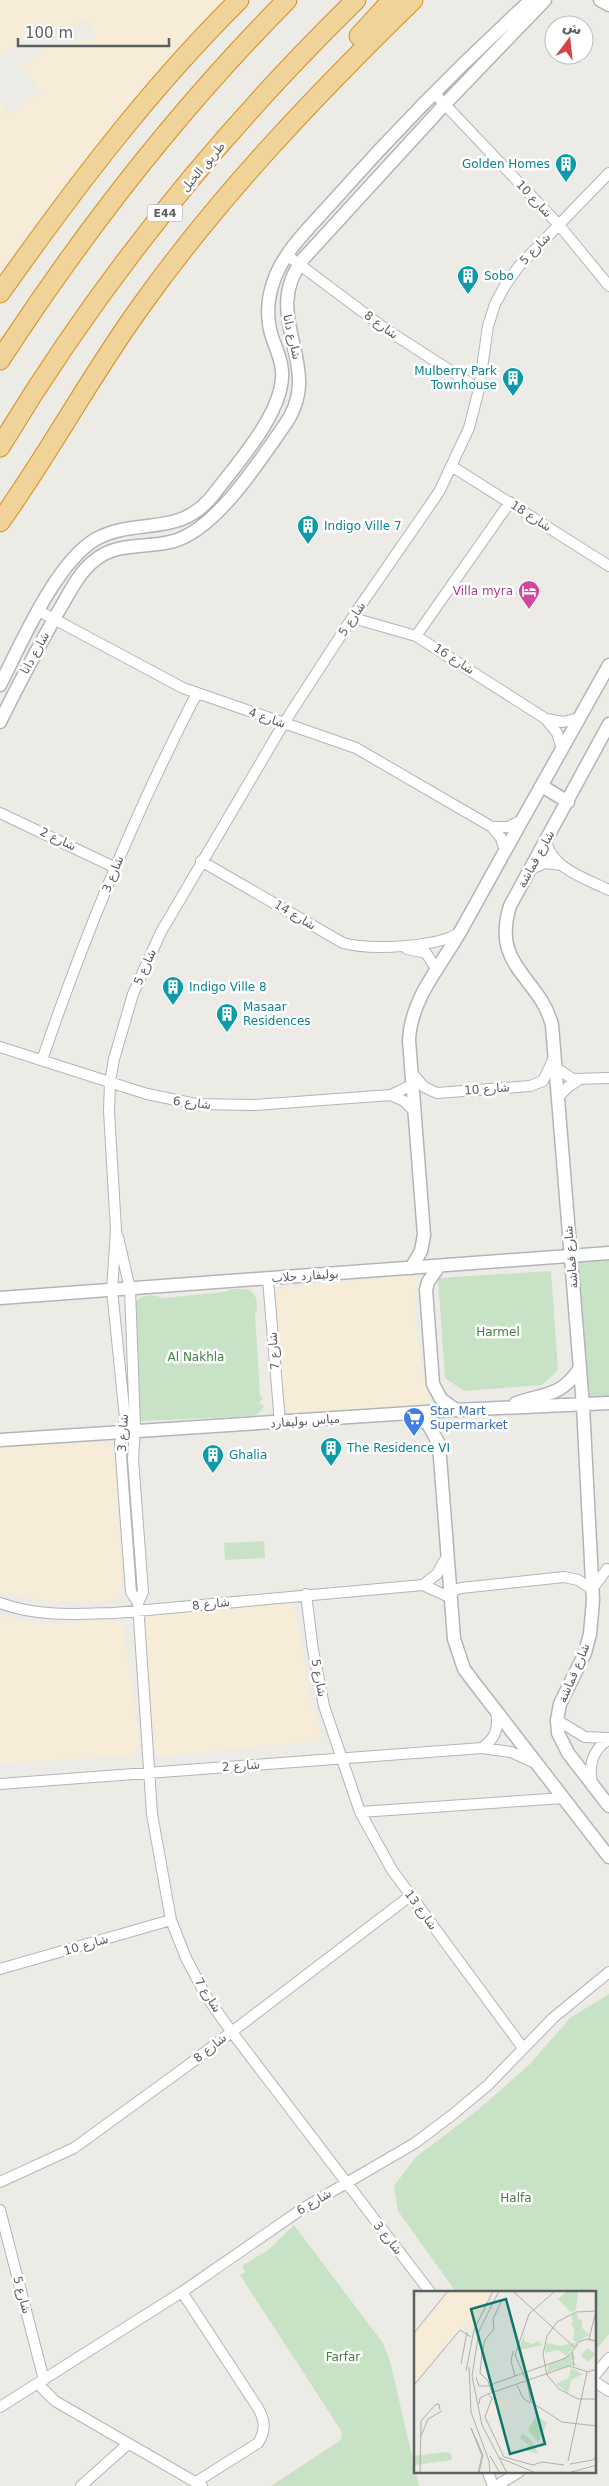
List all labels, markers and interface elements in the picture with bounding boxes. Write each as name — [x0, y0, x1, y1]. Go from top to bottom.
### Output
scale bar — [18, 15, 169, 47]
north arrow — [544, 15, 594, 65]
text: ش — [561, 17, 584, 38]
text: 100 m — [25, 24, 73, 42]
street label: طريق الخيل — [178, 139, 229, 195]
building icon: Golden Homes — [554, 152, 578, 183]
place label: Golden Homes — [462, 157, 550, 171]
street label: شارع 10 — [513, 177, 555, 221]
road number: E44 — [148, 204, 182, 222]
street label: شارع 5 — [517, 230, 554, 268]
building icon: Sobo — [456, 264, 480, 295]
place label: Sobo — [484, 269, 514, 283]
street label: شارع 8 — [361, 308, 401, 343]
street label: شارع دانا — [279, 313, 304, 361]
place label: Mulberry Park Townhouse — [414, 364, 497, 392]
building icon: Mulberry Park Townhouse — [501, 366, 525, 397]
street label: شارع 18 — [507, 498, 554, 535]
building icon: Indigo Ville 7 — [296, 514, 320, 545]
place label: Indigo Ville 7 — [324, 519, 402, 533]
hotel icon: Villa myra — [517, 579, 541, 610]
place label: Villa myra — [453, 584, 513, 598]
street label: شارع 5 — [336, 599, 369, 639]
street label: شارع دانا — [18, 629, 53, 677]
street label: شارع 16 — [430, 641, 477, 678]
street label: شارع 4 — [246, 705, 287, 732]
street label: شارع 2 — [37, 825, 78, 854]
street label: شارع قماشة — [515, 828, 558, 891]
street label: شارع 3 — [99, 854, 128, 895]
street label: شارع 14 — [271, 897, 318, 934]
street label: شارع 5 — [131, 947, 160, 988]
building icon: Indigo Ville 8 — [161, 975, 185, 1006]
place label: Indigo Ville 8 — [189, 980, 267, 994]
place label: Masaar Residences — [243, 1000, 311, 1028]
building icon: Masaar Residences — [215, 1002, 239, 1033]
street label: شارع 10 — [464, 1080, 510, 1099]
street label: شارع 6 — [172, 1094, 212, 1113]
street label: شارع قماشة — [561, 1225, 582, 1289]
street label: بوليفارد حلاب — [271, 1267, 339, 1286]
park label: Harmel — [476, 1325, 520, 1339]
street label: شارع 7 — [266, 1331, 283, 1371]
park label: Al Nakhla — [168, 1350, 224, 1364]
place label: Star Mart Supermarket — [430, 1404, 508, 1432]
supermarket icon: Star Mart Supermarket — [402, 1406, 426, 1437]
street label: مياس بوليفارد — [270, 1412, 340, 1431]
street label: شارع 3 — [115, 1413, 132, 1453]
building icon: The Residence VI — [319, 1436, 343, 1467]
place label: The Residence VI — [346, 1441, 450, 1455]
building icon: Ghalia — [201, 1443, 225, 1474]
place label: Ghalia — [229, 1448, 267, 1462]
street label: شارع 8 — [191, 1595, 231, 1614]
street label: شارع قماشة — [555, 1641, 594, 1705]
street label: شارع 5 — [308, 1658, 330, 1698]
street label: شارع 2 — [221, 1758, 261, 1775]
street label: شارع 13 — [401, 1887, 440, 1933]
street label: شارع 10 — [62, 1932, 110, 1959]
street label: شارع 7 — [191, 1975, 224, 2015]
street label: شارع 8 — [191, 2031, 230, 2066]
street label: شارع 6 — [294, 2186, 334, 2219]
park label: Halfa — [500, 2191, 532, 2205]
street label: شارع 3 — [370, 2219, 405, 2258]
street label: شارع 5 — [9, 2275, 34, 2315]
inset map — [414, 2291, 596, 2474]
park label: Farfar — [326, 2350, 360, 2364]

